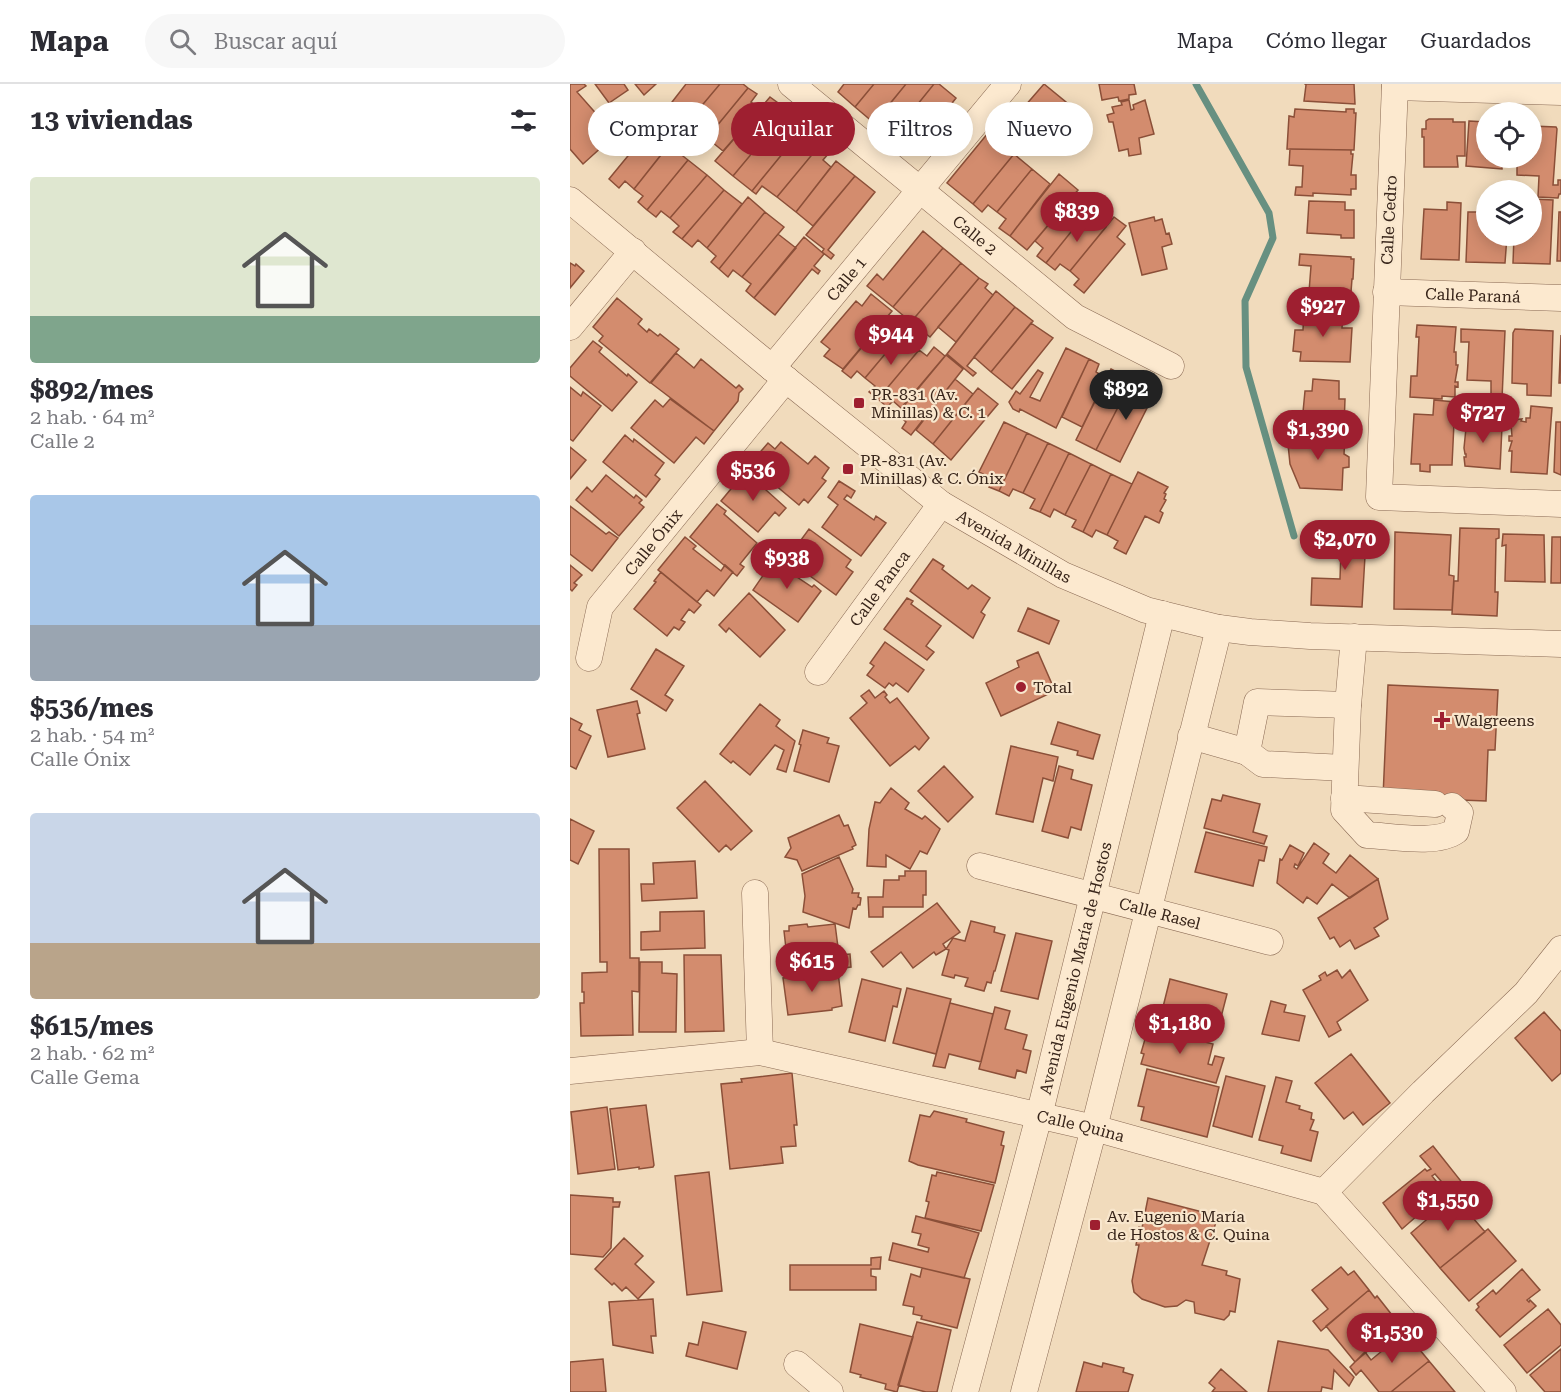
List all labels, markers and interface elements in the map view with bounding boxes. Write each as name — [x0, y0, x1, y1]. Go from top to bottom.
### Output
search box — [145, 14, 565, 68]
text: Mapa — [30, 25, 109, 58]
icon: search — [166, 25, 199, 58]
text: Buscar aquí — [214, 29, 338, 54]
text: Mapa — [1177, 29, 1233, 53]
text: Cómo llegar — [1266, 29, 1387, 53]
text: Guardados — [1420, 29, 1531, 53]
chip: Comprar — [588, 102, 719, 156]
chip: Alquilar — [731, 102, 855, 156]
chip: Filtros — [867, 102, 973, 156]
chip: Nuevo — [985, 102, 1093, 156]
map controls — [1476, 102, 1542, 246]
button: locate — [1476, 102, 1542, 168]
icon: filters — [507, 104, 540, 137]
text: 13 viviendas — [30, 105, 193, 135]
street label: Calle Cedro — [1377, 175, 1401, 265]
button: layers — [1476, 180, 1542, 246]
pin: $839 — [1041, 192, 1113, 243]
text: $839 — [1055, 199, 1099, 223]
street label: Calle 2 — [949, 211, 1001, 259]
icon: home — [231, 216, 339, 324]
street label: Calle 1 — [822, 253, 870, 305]
street label: Calle Paraná — [1425, 284, 1521, 306]
pin: $927 — [1287, 287, 1359, 338]
text: $927 — [1301, 294, 1345, 318]
pin: $944 — [855, 315, 927, 366]
text: $944 — [869, 322, 913, 346]
pin: $892 — [1090, 370, 1162, 421]
text: $892/mes — [30, 375, 153, 405]
text: $892 — [1104, 377, 1148, 401]
place label: PR-831 (Av. Minillas) & C. 1 — [871, 385, 986, 422]
pin: $727 — [1447, 393, 1519, 444]
marker: PR-831 (Av. Minillas) & C. 1 — [852, 396, 866, 410]
text: $727 — [1461, 400, 1505, 424]
text: 2 hab. · 64 m² — [30, 405, 154, 429]
pin: $1,390 — [1269, 410, 1367, 461]
text: $1,390 — [1287, 417, 1349, 441]
text: Calle 2 — [30, 429, 95, 453]
pin: $536 — [717, 451, 789, 502]
place label: PR-831 (Av. Minillas) & C. Ónix — [860, 451, 1004, 488]
text: $536 — [731, 458, 775, 482]
marker: PR-831 (Av. Minillas) & C. Ónix — [841, 462, 855, 476]
street label: Calle Ónix — [620, 504, 686, 579]
street label: Avenida Minillas — [953, 506, 1074, 587]
pin: $2,070 — [1296, 520, 1394, 571]
text: $2,070 — [1314, 527, 1376, 551]
icon: home — [231, 534, 339, 642]
pin: $938 — [751, 539, 823, 590]
text: $938 — [765, 546, 809, 570]
street label: Calle Panca — [845, 546, 914, 630]
place label: Total — [1033, 678, 1072, 697]
marker: Total — [1014, 680, 1028, 694]
text: $536/mes — [30, 693, 153, 723]
place label: Walgreens — [1454, 711, 1535, 730]
marker: Walgreens — [1435, 713, 1449, 727]
text: 2 hab. · 54 m² — [30, 723, 154, 747]
text: Calle Ónix — [30, 747, 130, 771]
street label: Avenida Eugenio María de Hostos — [1035, 840, 1115, 1096]
icon: home — [231, 852, 339, 960]
street label: Calle Rasel — [1117, 893, 1203, 933]
pin: $615 — [776, 942, 848, 993]
text: $615 — [790, 949, 834, 973]
pin: $1,180 — [1131, 1004, 1229, 1055]
text: $615/mes — [30, 1011, 153, 1041]
text: $1,180 — [1149, 1011, 1211, 1035]
text: 2 hab. · 62 m² — [30, 1041, 154, 1065]
text: Calle Gema — [30, 1065, 140, 1089]
street label: Calle Quina — [1035, 1106, 1127, 1146]
pin: $1,550 — [1399, 1181, 1497, 1232]
text: $1,550 — [1417, 1188, 1479, 1212]
place label: Av. Eugenio María de Hostos & C. Quina — [1107, 1207, 1270, 1244]
marker: Av. Eugenio María de Hostos & C. Quina — [1088, 1218, 1102, 1232]
pin: $1,530 — [1343, 1313, 1441, 1364]
text: $1,530 — [1361, 1320, 1423, 1344]

